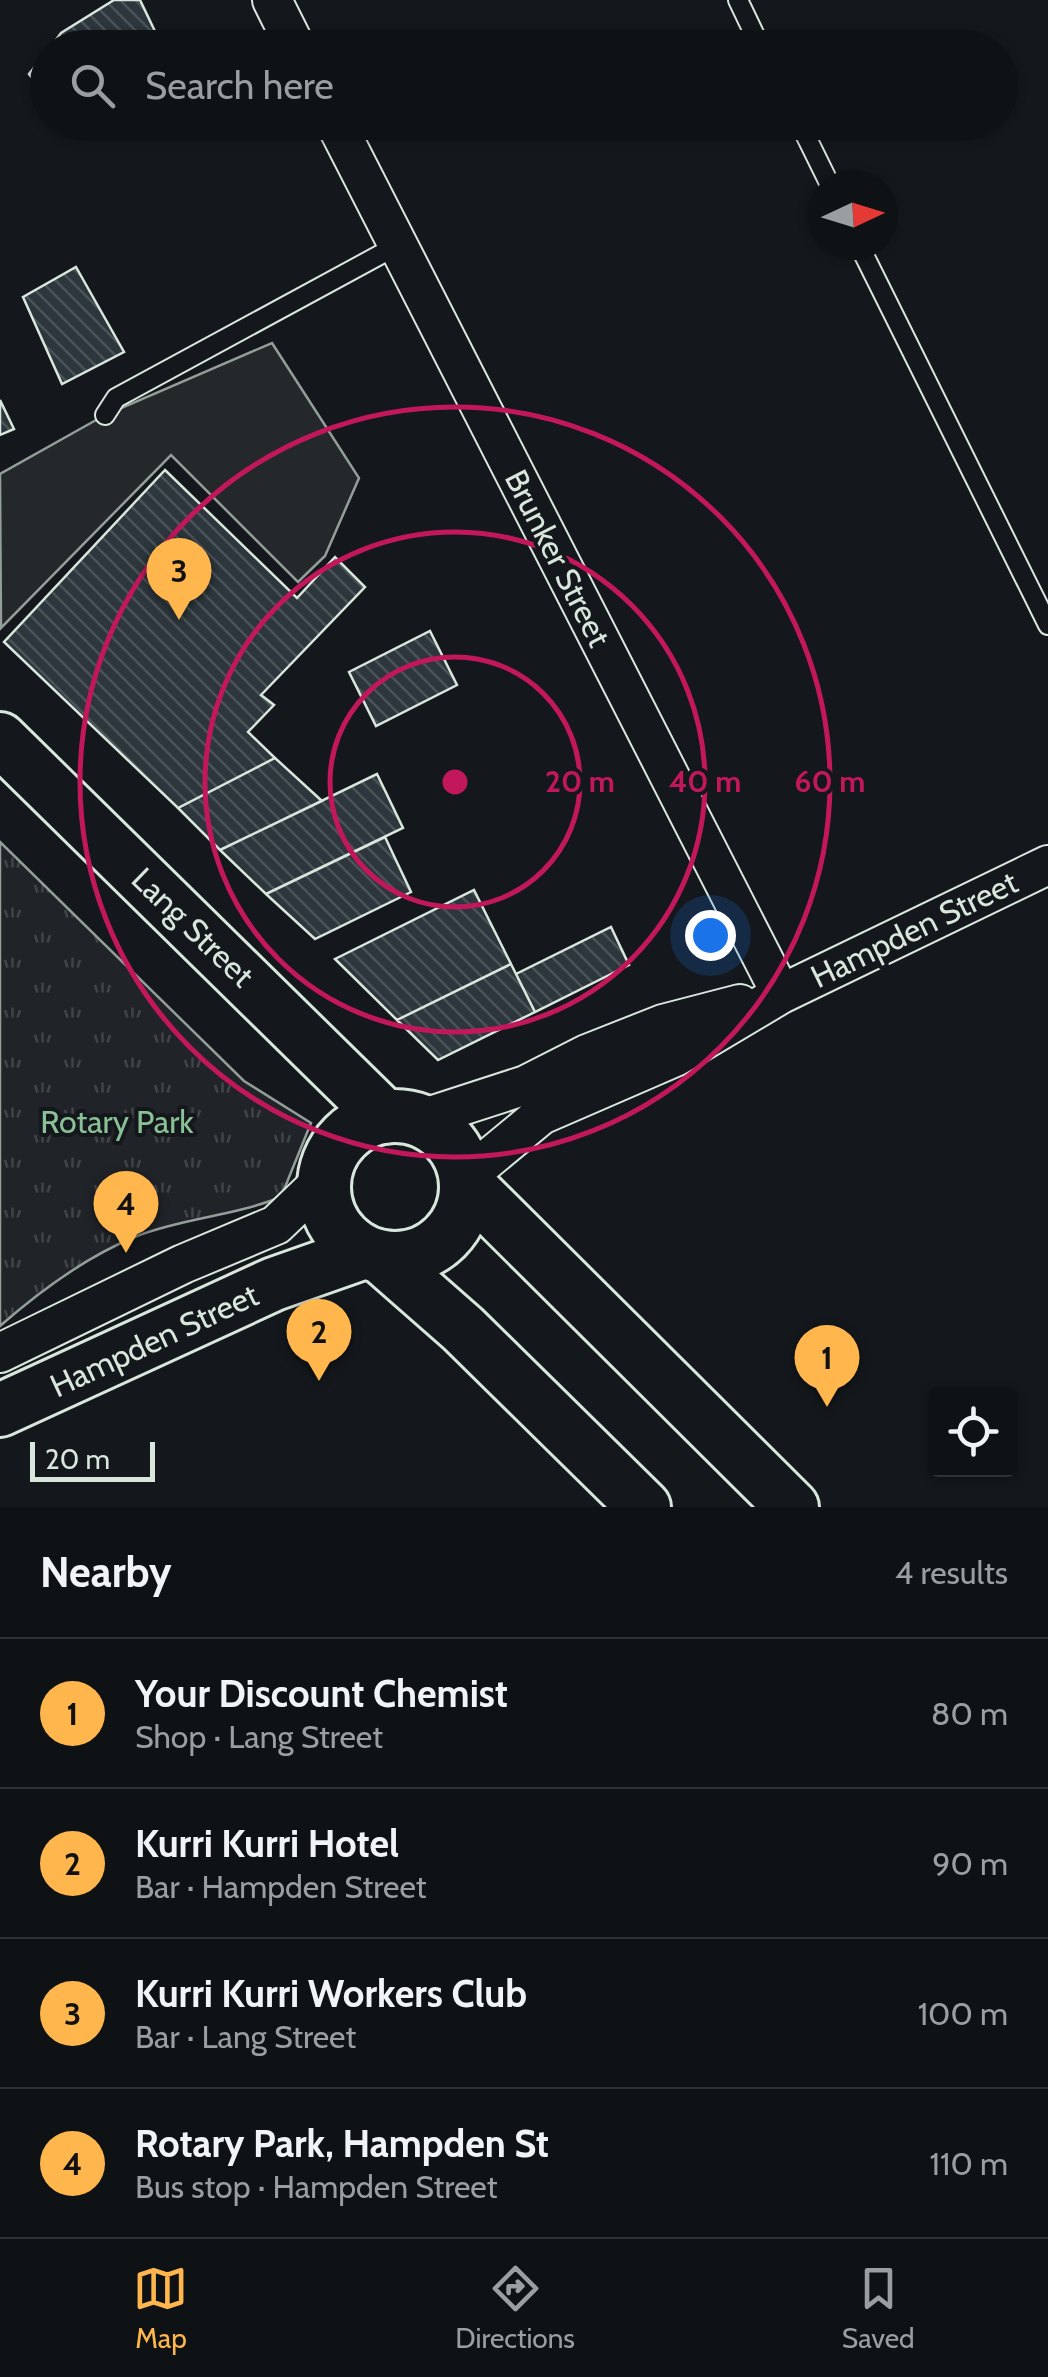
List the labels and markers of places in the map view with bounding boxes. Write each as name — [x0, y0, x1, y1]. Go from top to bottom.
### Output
pin: 3 — [146, 538, 212, 620]
centre of rings — [437, 764, 473, 800]
pin: 4 — [94, 1170, 158, 1253]
pin: 2 — [286, 1298, 352, 1381]
pin: 1 — [794, 1324, 860, 1407]

